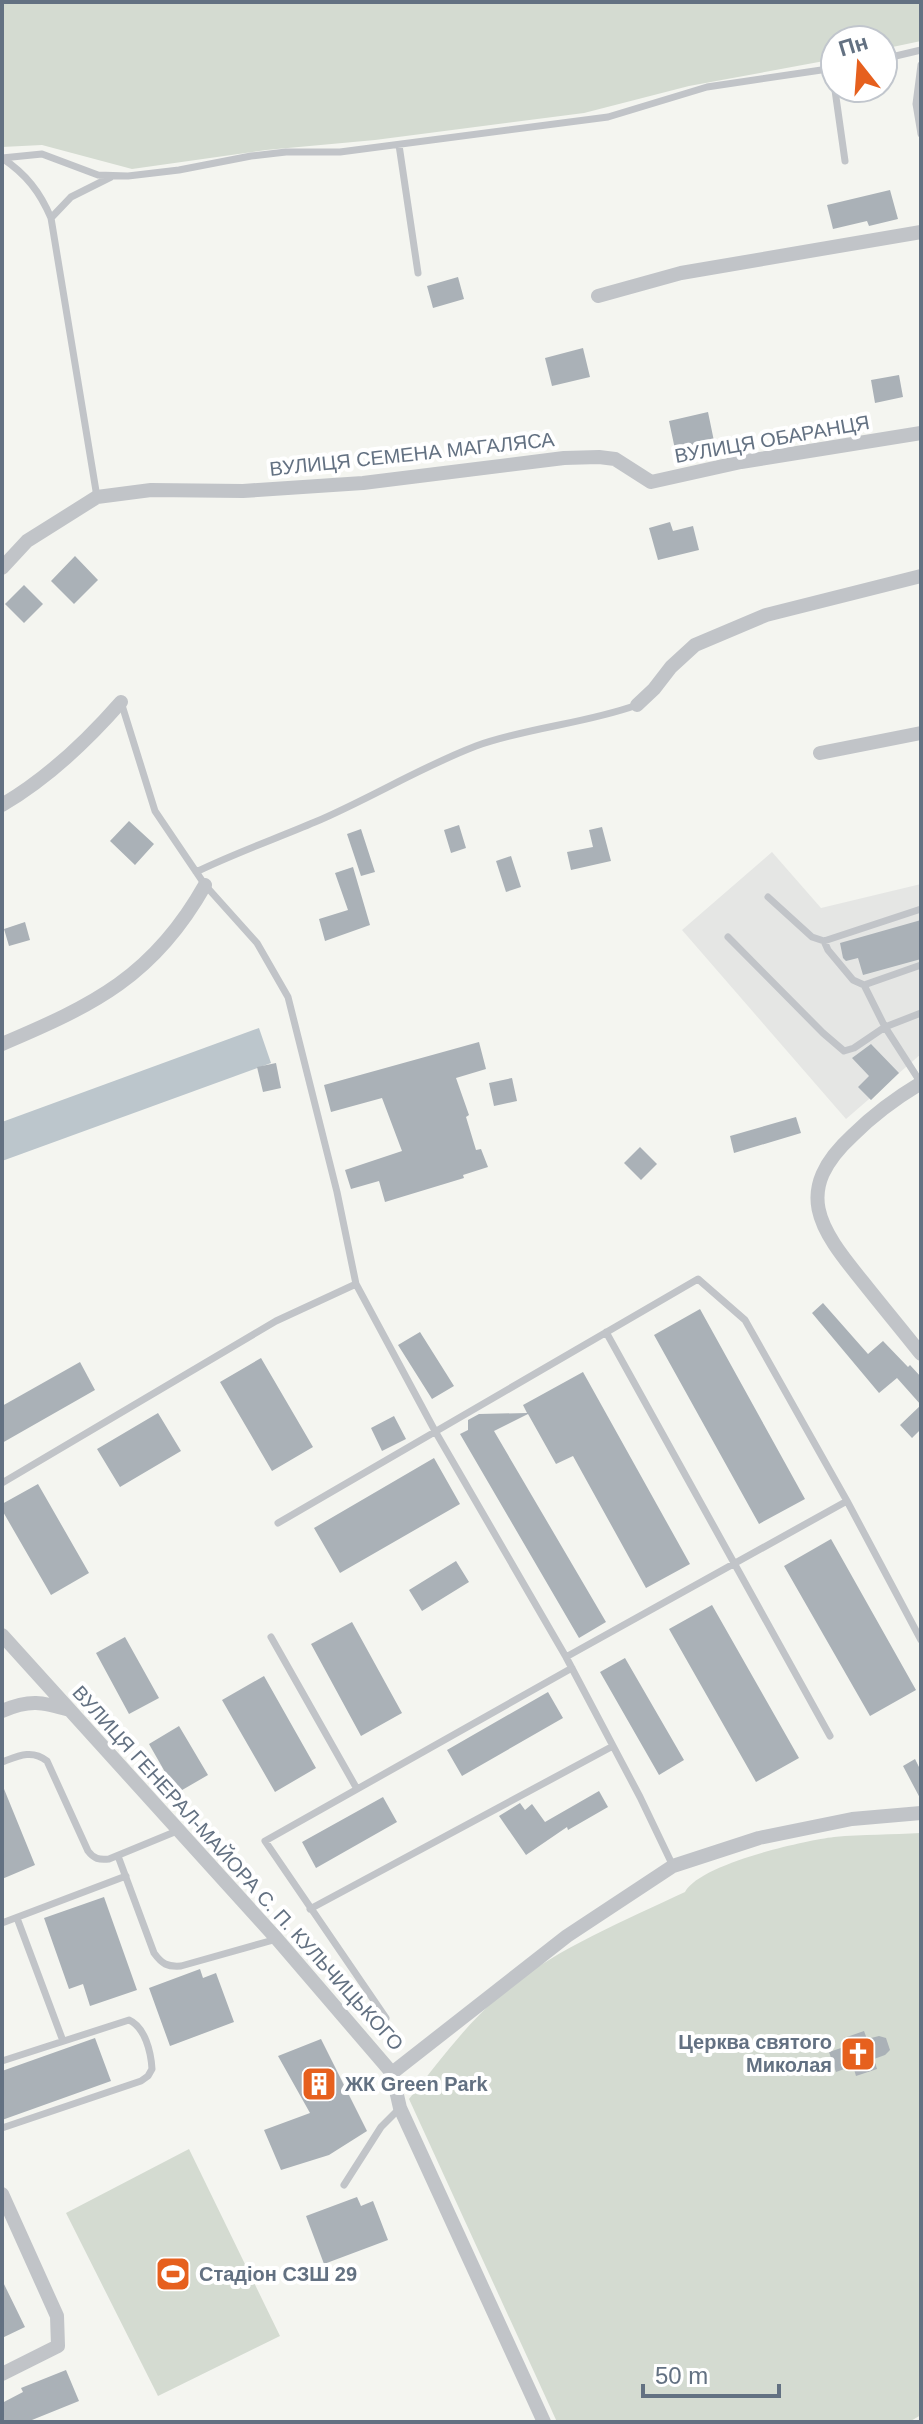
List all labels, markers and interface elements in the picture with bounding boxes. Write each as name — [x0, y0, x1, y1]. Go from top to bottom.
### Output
north arrow — [819, 24, 899, 104]
text: Пн — [836, 29, 871, 62]
street label: ВУЛИЦЯ ОБАРАНЦЯ — [673, 411, 871, 467]
street label: ВУЛИЦЯ СЕМЕНА МАГАЛЯСА — [268, 428, 556, 480]
street label: ВУЛИЦЯ ГЕНЕРАЛ-МАЙОРА С. П. КУЛЬЧИЦЬКОГО — [68, 1681, 408, 2055]
place label: Церква святого Миколая — [678, 2031, 832, 2076]
church icon: Церква святого Миколая — [839, 2035, 877, 2073]
building icon: ЖК Green Park — [300, 2065, 338, 2103]
place label: ЖК Green Park — [344, 2073, 488, 2095]
sports icon: Стадіон СЗШ 29 — [154, 2255, 192, 2293]
place label: Стадіон СЗШ 29 — [199, 2263, 357, 2285]
scale bar — [643, 2348, 779, 2398]
text: 50 m — [655, 2362, 708, 2389]

